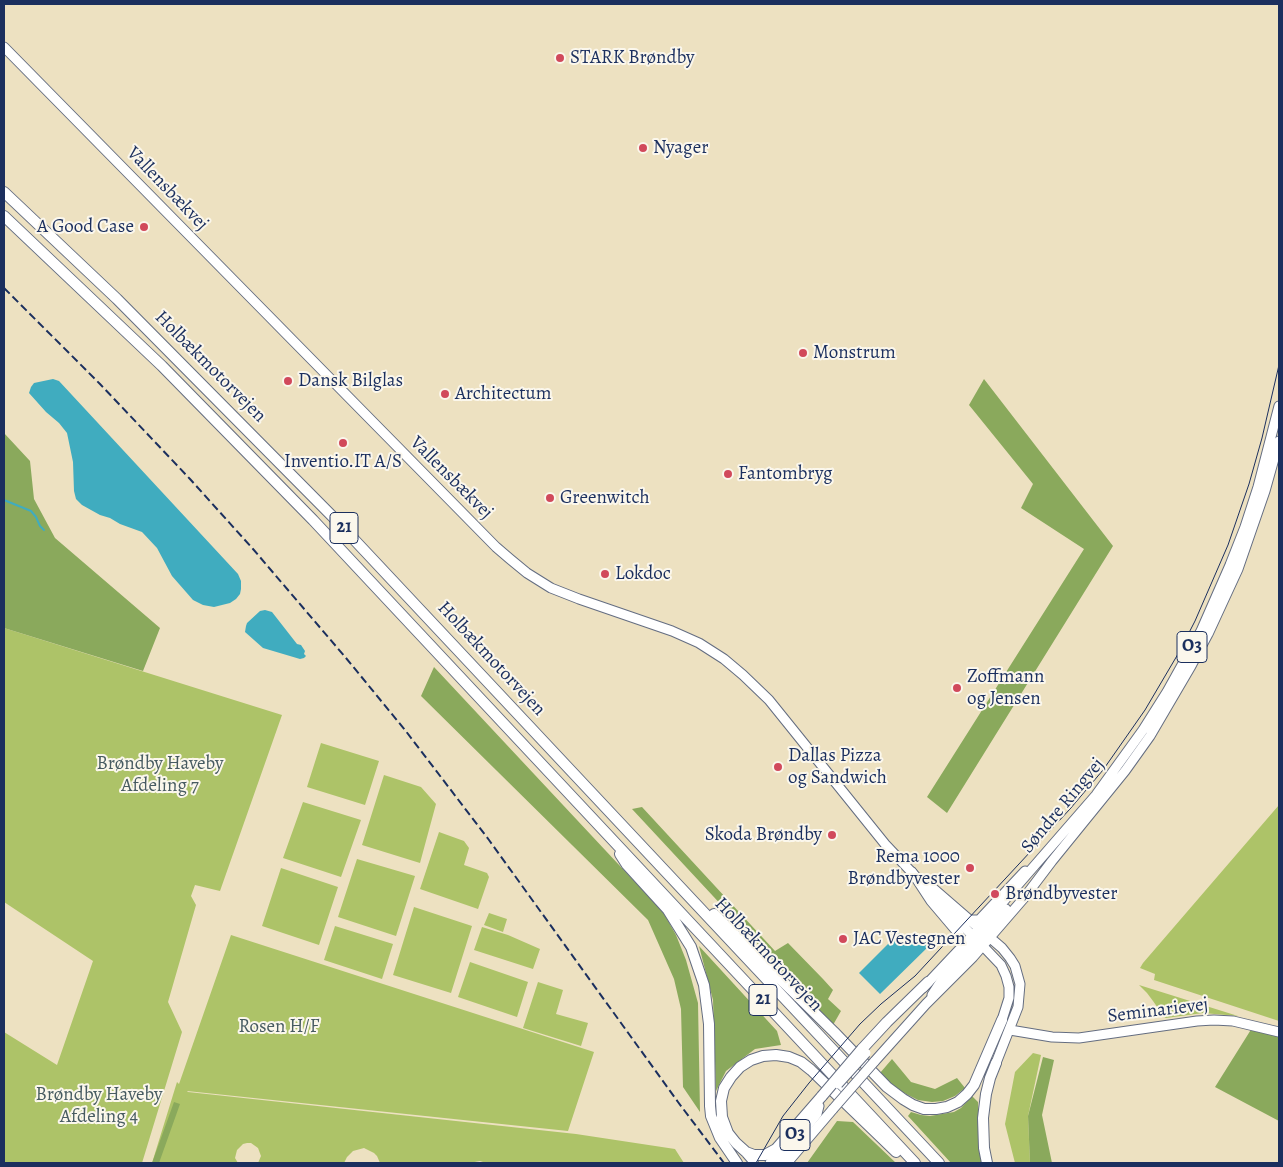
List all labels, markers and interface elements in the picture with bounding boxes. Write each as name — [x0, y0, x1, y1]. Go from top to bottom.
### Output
place label: STARK Brøndby — [570, 47, 695, 69]
marker: STARK Brøndby — [554, 52, 566, 64]
place label: Nyager — [653, 137, 708, 159]
street label: Vallensbækvej — [121, 142, 213, 236]
marker: Nyager — [637, 142, 649, 154]
place label: A Good Case — [37, 216, 134, 238]
marker: A Good Case — [138, 221, 150, 233]
street label: Holbækmotorvejen — [149, 306, 271, 428]
place label: Monstrum — [813, 342, 896, 364]
marker: Monstrum — [797, 347, 809, 359]
place label: Dansk Bilglas — [298, 370, 403, 392]
marker: Dansk Bilglas — [282, 375, 294, 387]
place label: Architectum — [455, 383, 552, 405]
marker: Architectum — [439, 388, 451, 400]
street label: Vallensbækvej — [405, 432, 497, 524]
marker: Inventio.IT A/S — [337, 437, 349, 449]
place label: Inventio.IT A/S — [284, 451, 402, 473]
place label: Fantombryg — [738, 463, 833, 485]
marker: Fantombryg — [722, 468, 734, 480]
place label: Greenwitch — [560, 487, 650, 509]
marker: Greenwitch — [544, 492, 556, 504]
road number: 21 — [330, 512, 358, 544]
place label: Lokdoc — [615, 563, 671, 585]
marker: Lokdoc — [599, 568, 611, 580]
street label: Holbækmotorvejen — [432, 597, 550, 721]
road number: O3 — [1177, 632, 1207, 662]
place label: Zoffmann og Jensen — [967, 666, 1044, 710]
marker: Zoffmann og Jensen — [951, 682, 963, 694]
place label: Dallas Pizza og Sandwich — [788, 745, 887, 789]
park label: Brøndby Haveby Afdeling 7 — [97, 753, 223, 797]
street label: Søndre Ringvej — [1017, 754, 1109, 858]
marker: Dallas Pizza og Sandwich — [772, 761, 784, 773]
place label: Skoda Brøndby — [705, 824, 822, 846]
marker: Skoda Brøndby — [826, 829, 838, 841]
place label: Rema 1000 Brøndbyvester — [848, 846, 960, 890]
marker: Rema 1000 Brøndbyvester — [964, 862, 976, 874]
place label: Brøndbyvester — [1005, 883, 1117, 905]
marker: Brøndbyvester — [989, 888, 1001, 900]
street label: Holbækmotorvejen — [709, 893, 827, 1017]
place label: JAC Vestegnen — [853, 928, 965, 950]
marker: JAC Vestegnen — [837, 933, 849, 945]
road number: 21 — [749, 984, 777, 1016]
street label: Seminarievej — [1106, 994, 1210, 1028]
park label: Rosen H/F — [238, 1016, 320, 1038]
park label: Brøndby Haveby Afdeling 4 — [36, 1084, 162, 1128]
road number: O3 — [780, 1120, 810, 1150]

